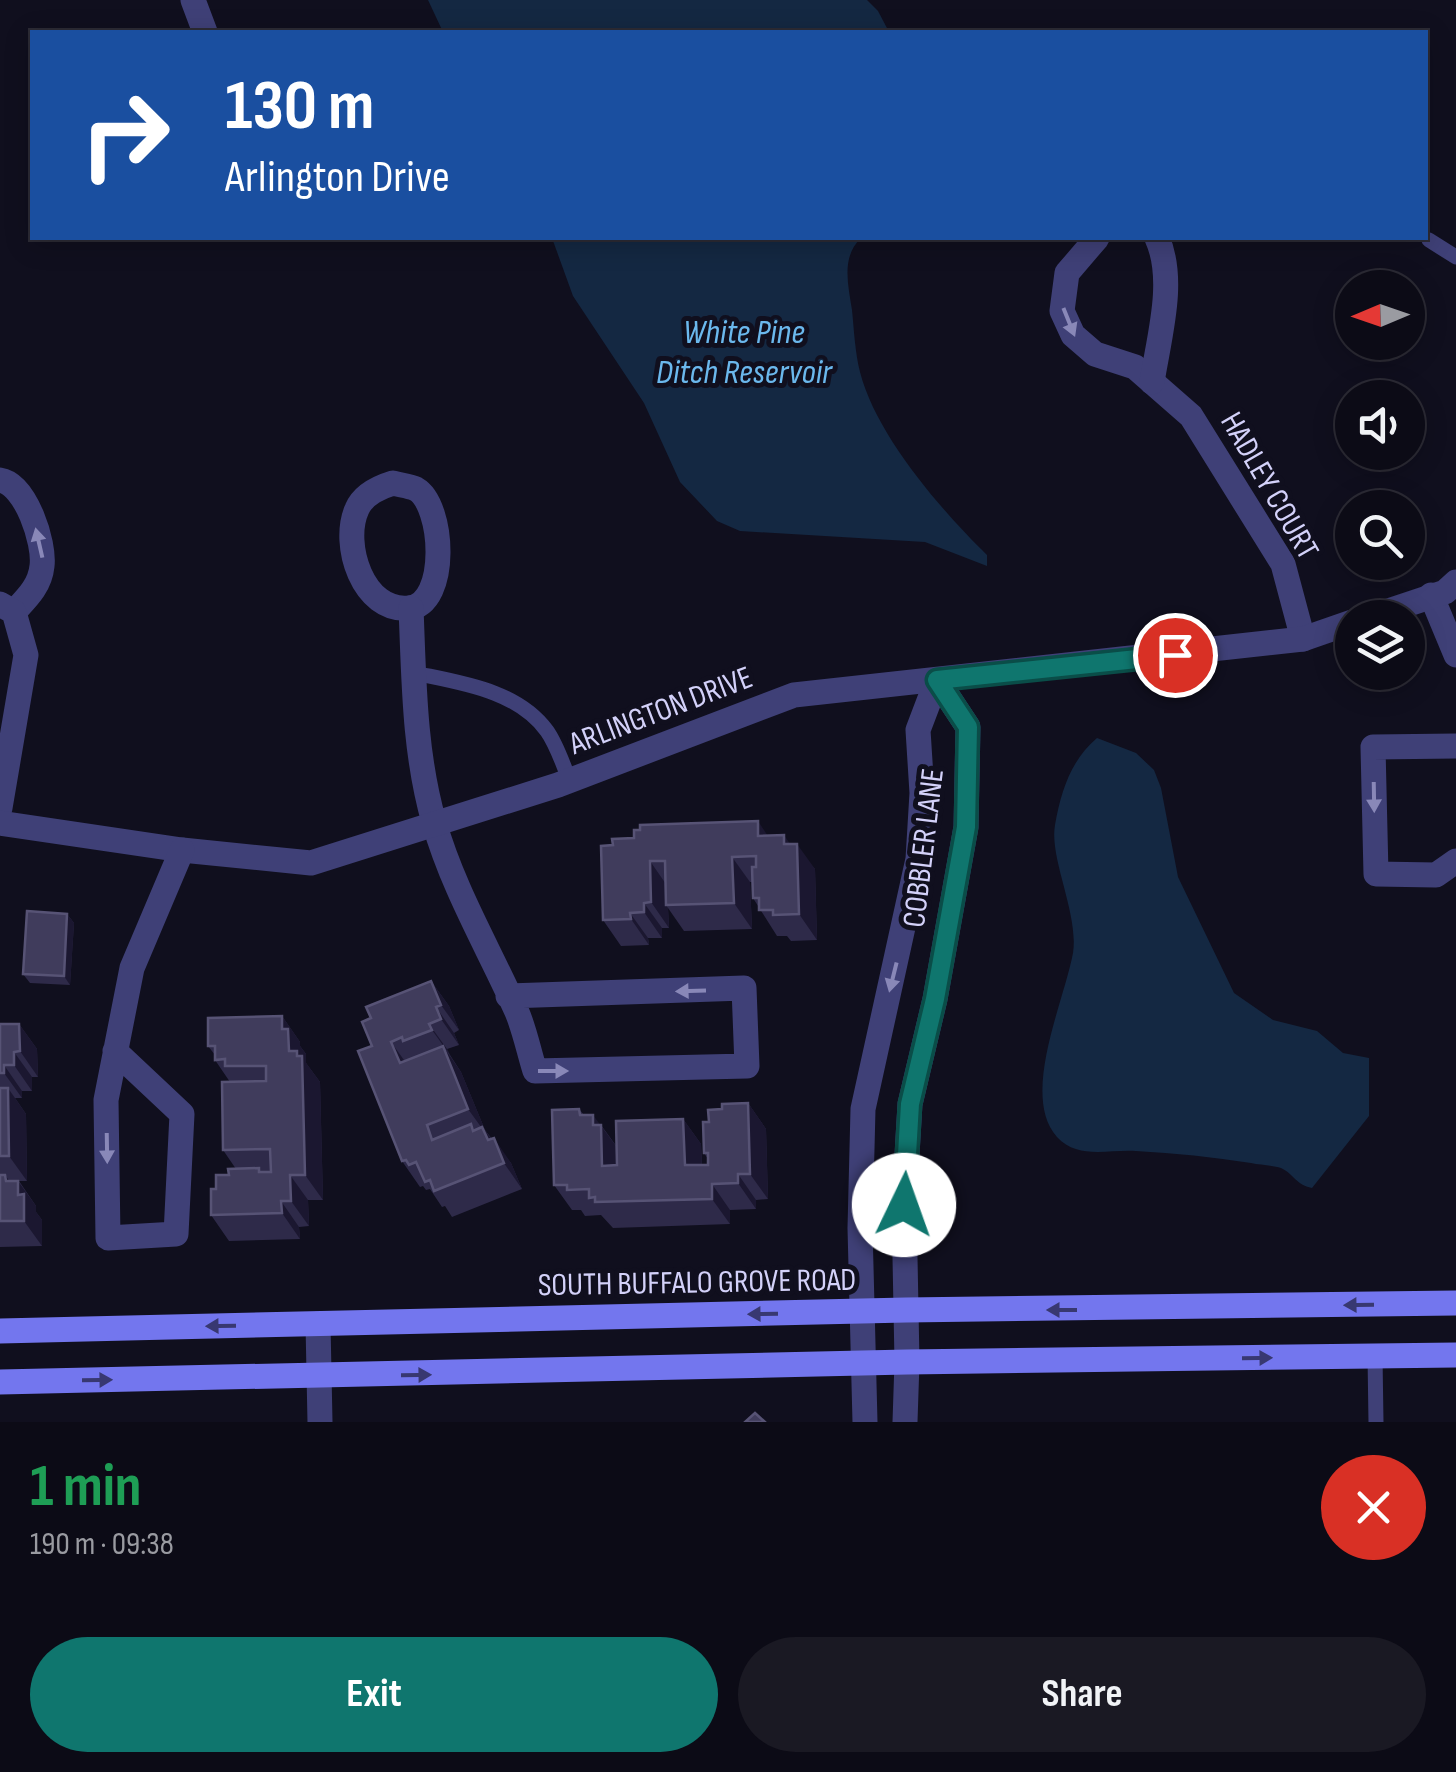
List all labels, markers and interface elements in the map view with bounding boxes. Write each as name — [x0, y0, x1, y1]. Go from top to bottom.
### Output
text: 130 m — [225, 65, 374, 149]
icon: right — [60, 70, 190, 200]
text: Arlington Drive — [225, 150, 450, 205]
north arrow — [1335, 270, 1425, 360]
map controls — [1335, 270, 1425, 690]
one-way arrow — [1061, 307, 1077, 337]
water label: White Pine Ditch Reservoir — [656, 311, 833, 394]
button: sound — [1335, 380, 1425, 470]
street label: HADLEY COURT — [1211, 405, 1327, 567]
button: search — [1335, 490, 1425, 580]
one-way arrow — [30, 527, 46, 558]
button: layers — [1335, 600, 1425, 690]
pin — [1133, 613, 1218, 698]
icon: arrive — [1148, 628, 1203, 683]
street label: ARLINGTON DRIVE — [563, 658, 758, 764]
street label: COBBLER LANE — [895, 766, 953, 930]
one-way arrow — [1366, 781, 1382, 813]
one-way arrow — [884, 962, 900, 993]
one-way arrow — [675, 983, 707, 999]
one-way arrow — [537, 1063, 569, 1079]
one-way arrow — [99, 1132, 115, 1164]
position arrow — [852, 1153, 956, 1257]
street label: SOUTH BUFFALO GROVE ROAD — [537, 1261, 857, 1305]
one-way arrow — [1342, 1297, 1374, 1313]
one-way arrow — [1045, 1302, 1077, 1318]
one-way arrow — [747, 1306, 779, 1322]
one-way arrow — [204, 1319, 236, 1335]
one-way arrow — [1241, 1350, 1273, 1366]
one-way arrow — [401, 1366, 433, 1382]
one-way arrow — [82, 1372, 114, 1388]
text: 1 min — [30, 1451, 142, 1523]
button: close — [1321, 1455, 1426, 1560]
text: 190 m · 09:38 — [30, 1525, 174, 1564]
button: Exit — [30, 1637, 718, 1752]
button: Share — [738, 1637, 1426, 1752]

